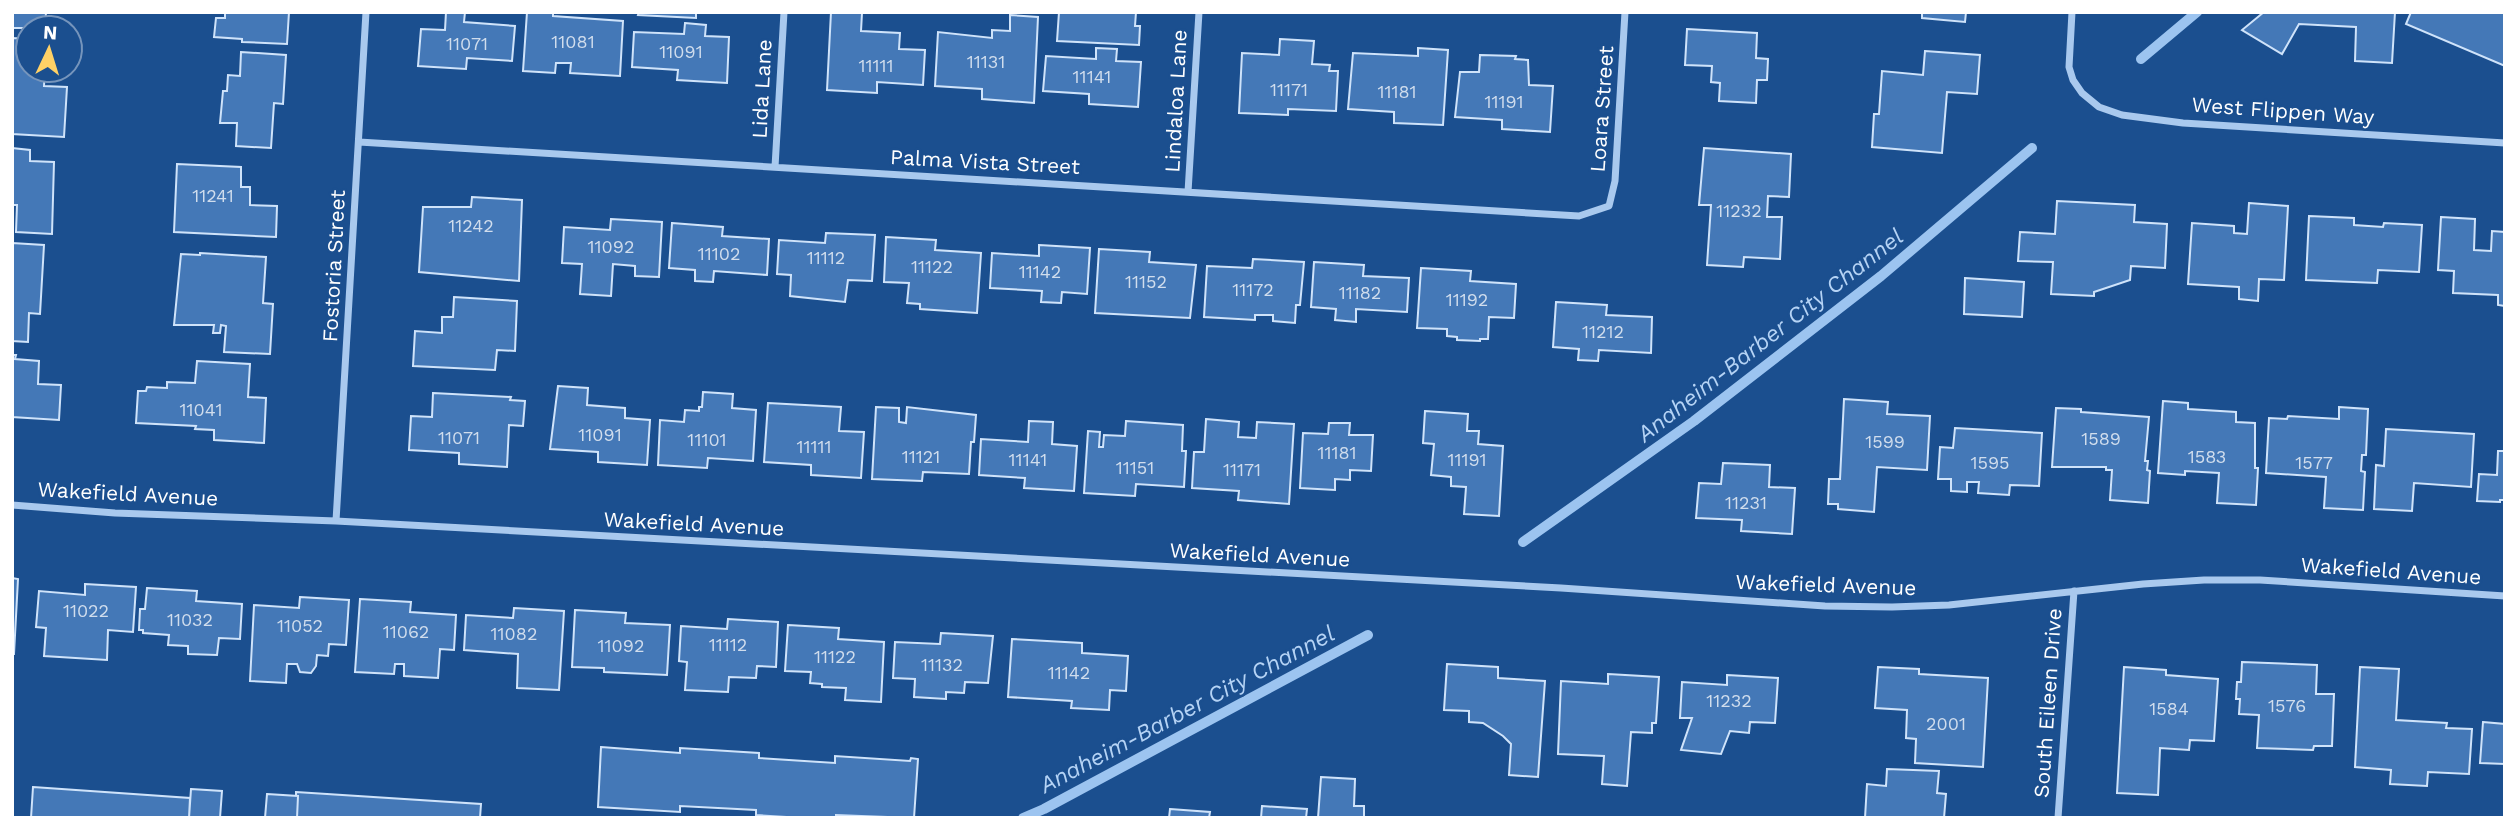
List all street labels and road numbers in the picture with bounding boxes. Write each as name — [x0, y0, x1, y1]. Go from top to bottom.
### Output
street label: Lindaloa Lane — [1159, 29, 1192, 173]
street label: Lida Lane — [746, 39, 777, 139]
street label: Loara Street — [1585, 45, 1618, 173]
street label: West Flippen Way — [2191, 92, 2375, 129]
street label: Palma Vista Street — [890, 144, 1081, 179]
street label: Fostoria Street — [317, 189, 350, 343]
street label: Wakefield Avenue — [37, 476, 219, 511]
street label: Wakefield Avenue — [603, 506, 785, 541]
street label: Wakefield Avenue — [1169, 537, 1351, 572]
street label: Wakefield Avenue — [2300, 552, 2482, 589]
street label: Wakefield Avenue — [1735, 569, 1917, 600]
street label: South Eileen Drive — [2028, 607, 2067, 799]

